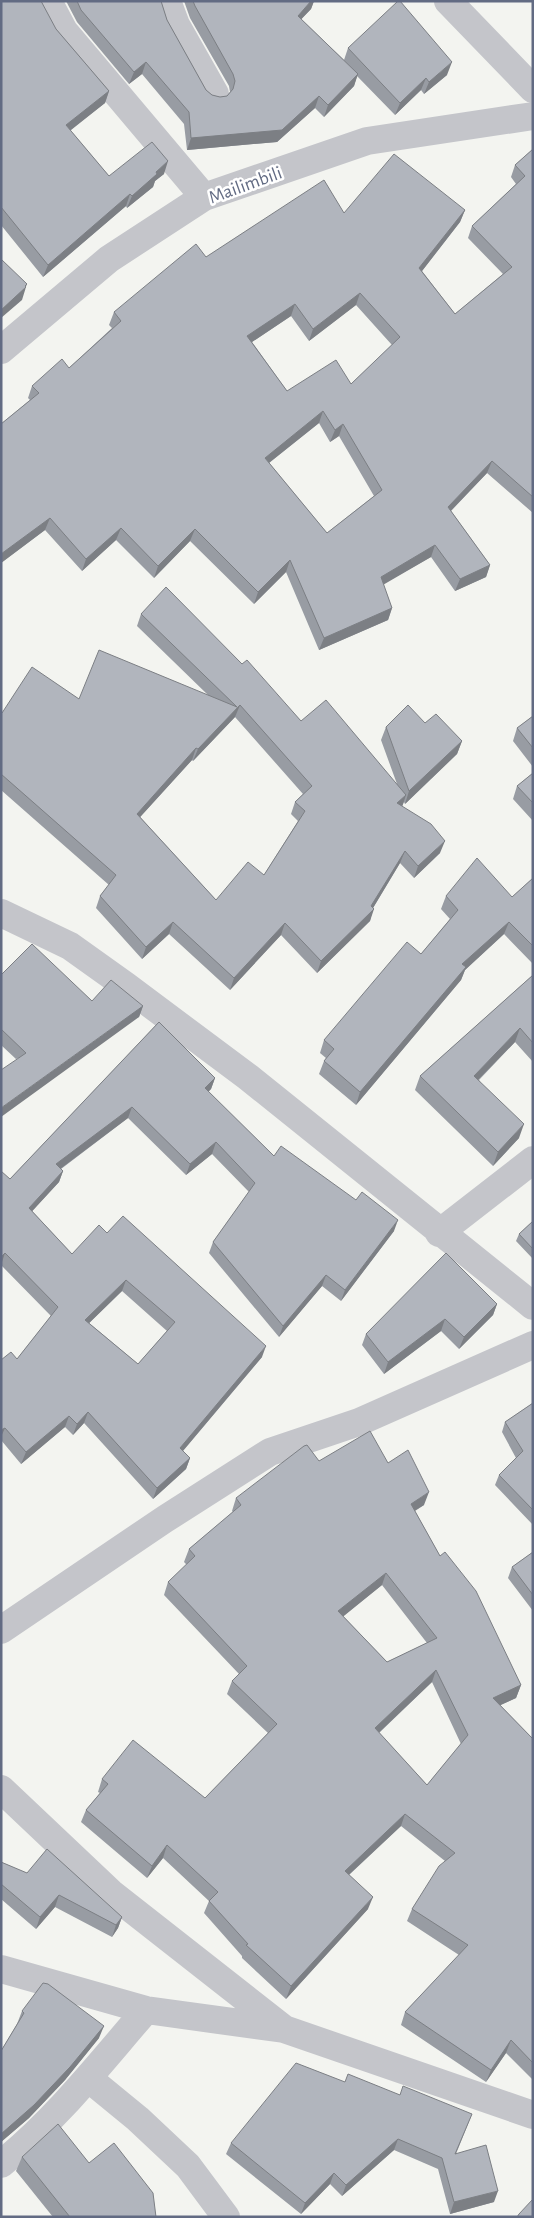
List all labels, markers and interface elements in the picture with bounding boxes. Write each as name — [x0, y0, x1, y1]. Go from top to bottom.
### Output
street label: Mailimbili — [206, 163, 285, 207]

